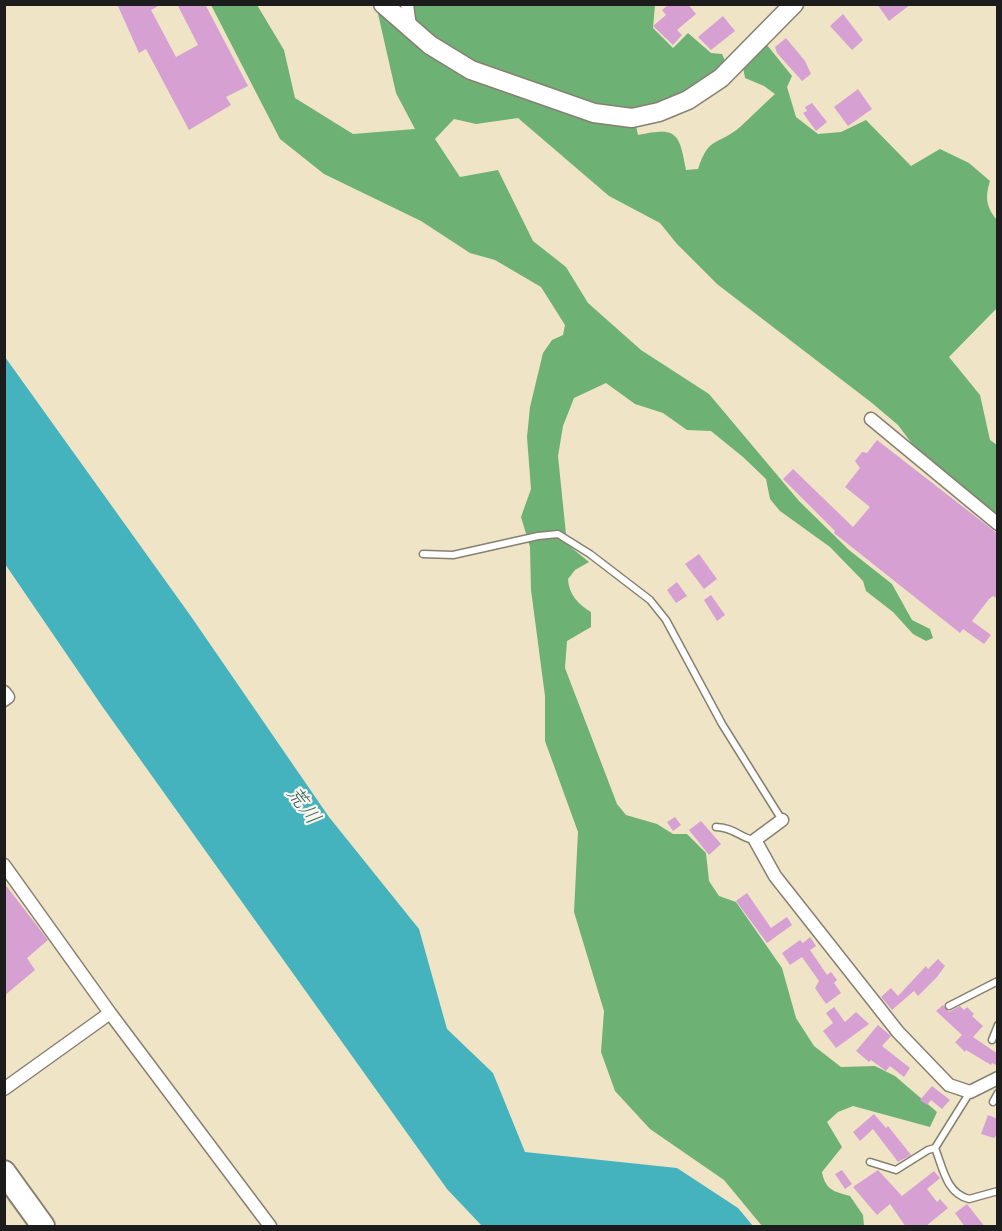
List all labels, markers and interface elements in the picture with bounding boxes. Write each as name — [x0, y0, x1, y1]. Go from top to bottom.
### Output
water label: 荒川 — [278, 783, 324, 831]

